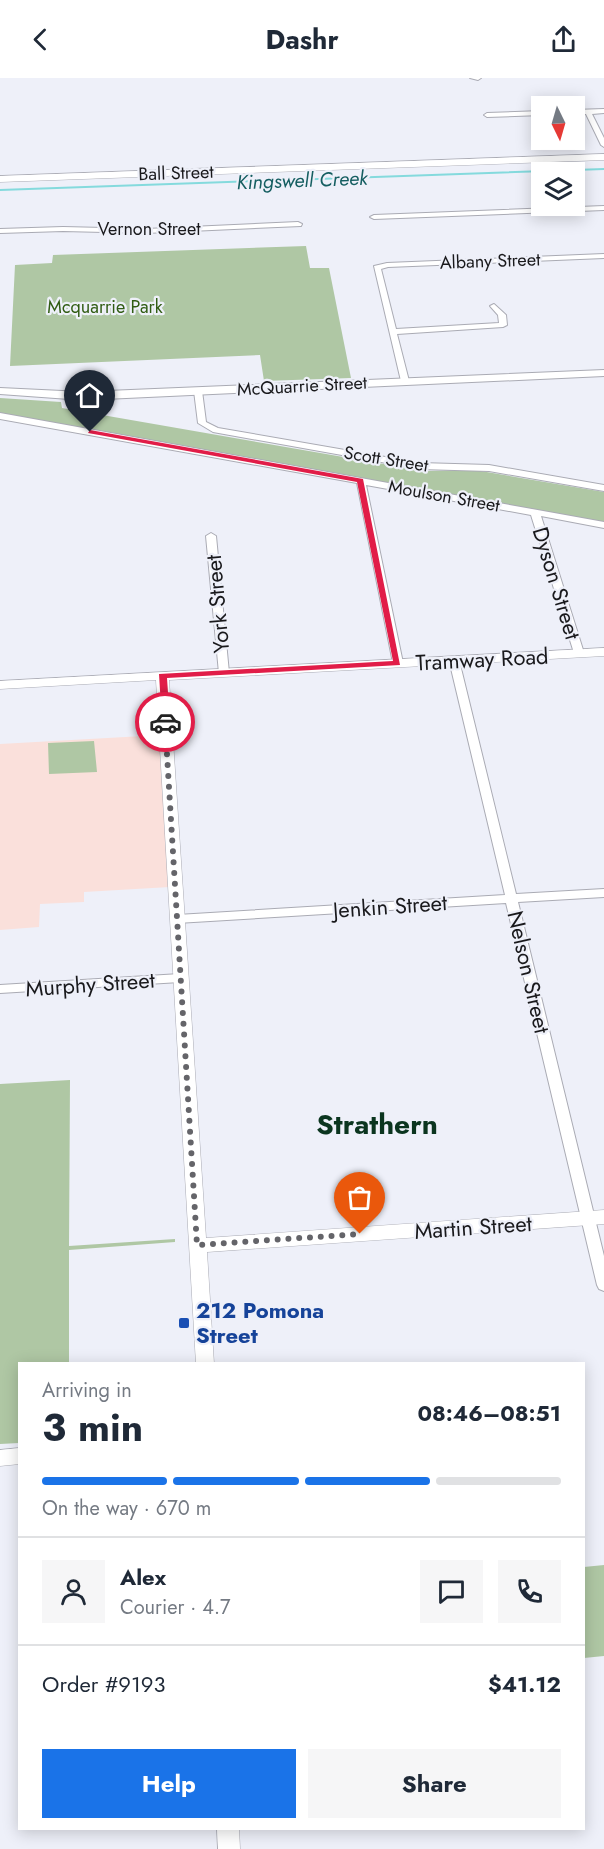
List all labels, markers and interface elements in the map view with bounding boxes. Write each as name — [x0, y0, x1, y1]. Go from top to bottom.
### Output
text: Dashr — [265, 20, 339, 59]
icon: back — [24, 23, 57, 56]
icon: share — [547, 23, 580, 56]
north arrow — [531, 96, 585, 150]
map controls — [531, 96, 585, 216]
street label: Ball Street — [138, 159, 215, 187]
button: layers — [531, 162, 585, 216]
water label: Kingswell Creek — [236, 164, 369, 197]
street label: Vernon Street — [98, 216, 201, 242]
street label: Albany Street — [439, 246, 541, 276]
park label: Mcquarrie Park — [47, 294, 163, 320]
pin — [64, 370, 115, 432]
street label: McQuarrie Street — [236, 370, 368, 402]
icon: home — [73, 379, 106, 412]
street label: Scott Street — [342, 439, 431, 479]
street label: Moulson Street — [386, 473, 503, 519]
street label: Dyson Street — [525, 523, 590, 644]
street label: York Street — [197, 553, 237, 654]
street label: Tramway Road — [415, 640, 549, 678]
courier — [135, 692, 195, 752]
icon: car — [149, 706, 182, 739]
street label: Jenkin Street — [329, 886, 449, 926]
street label: Nelson Street — [499, 908, 559, 1037]
street label: Murphy Street — [24, 963, 157, 1004]
district label: Strathern — [316, 1104, 438, 1145]
pin — [334, 1172, 385, 1234]
icon: bag — [343, 1181, 376, 1214]
street label: Martin Street — [413, 1207, 533, 1247]
place label: 212 Pomona Street — [196, 1294, 324, 1351]
marker: 212 Pomona Street — [177, 1316, 191, 1330]
text: Arriving in — [42, 1376, 132, 1405]
text: 08:46–08:51 — [417, 1397, 561, 1429]
text: 3 min — [42, 1399, 143, 1456]
text: On the way · 670 m — [42, 1494, 211, 1523]
button: person — [42, 1560, 105, 1623]
button: chat — [420, 1560, 483, 1623]
button: phone — [498, 1560, 561, 1623]
text: Alex — [120, 1561, 166, 1593]
text: Courier · 4.7 — [120, 1593, 231, 1622]
text: Order #9193 — [42, 1668, 166, 1700]
text: $41.12 — [488, 1668, 561, 1700]
button: Help — [42, 1749, 296, 1818]
button: Share — [308, 1749, 561, 1818]

